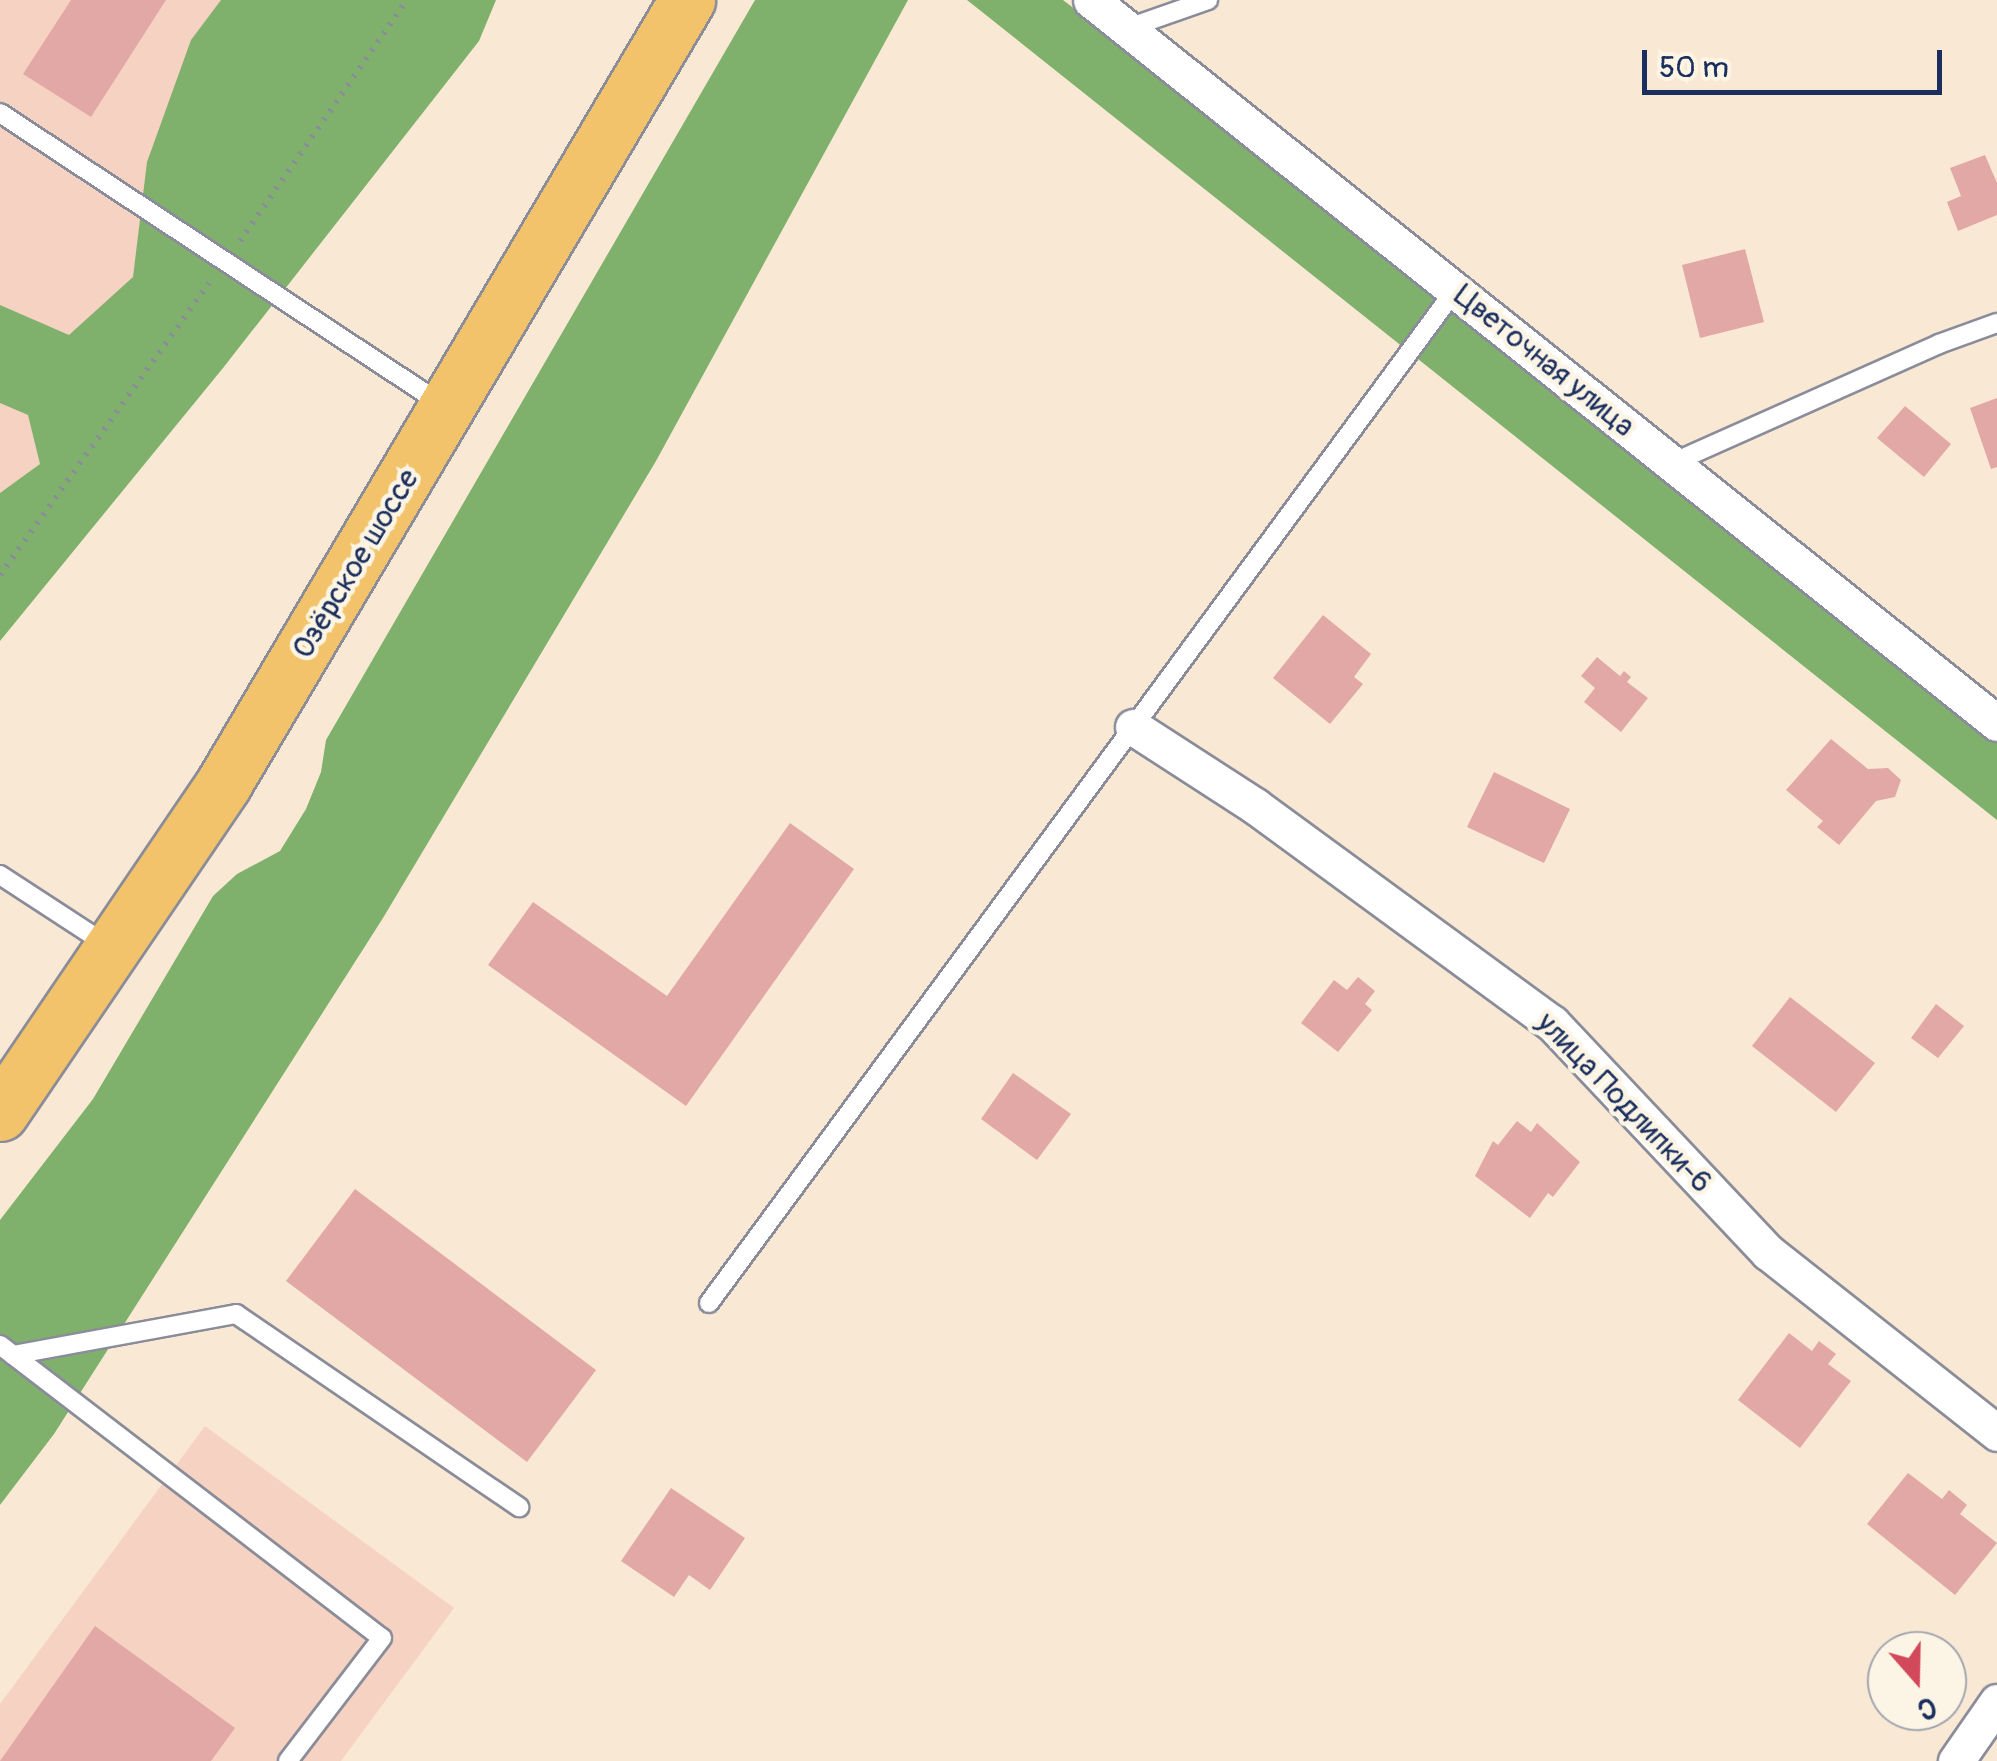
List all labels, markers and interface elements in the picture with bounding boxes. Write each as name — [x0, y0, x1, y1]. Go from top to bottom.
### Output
scale bar — [1647, 30, 1947, 92]
text: 50 m — [1659, 49, 1729, 86]
street label: Цветочная улица — [1447, 277, 1641, 445]
street label: Озёрское шоссе — [285, 463, 427, 665]
street label: улица Подлипки-6 — [1529, 1005, 1719, 1201]
north arrow — [1867, 1631, 1967, 1731]
text: С — [1913, 1688, 1941, 1727]

